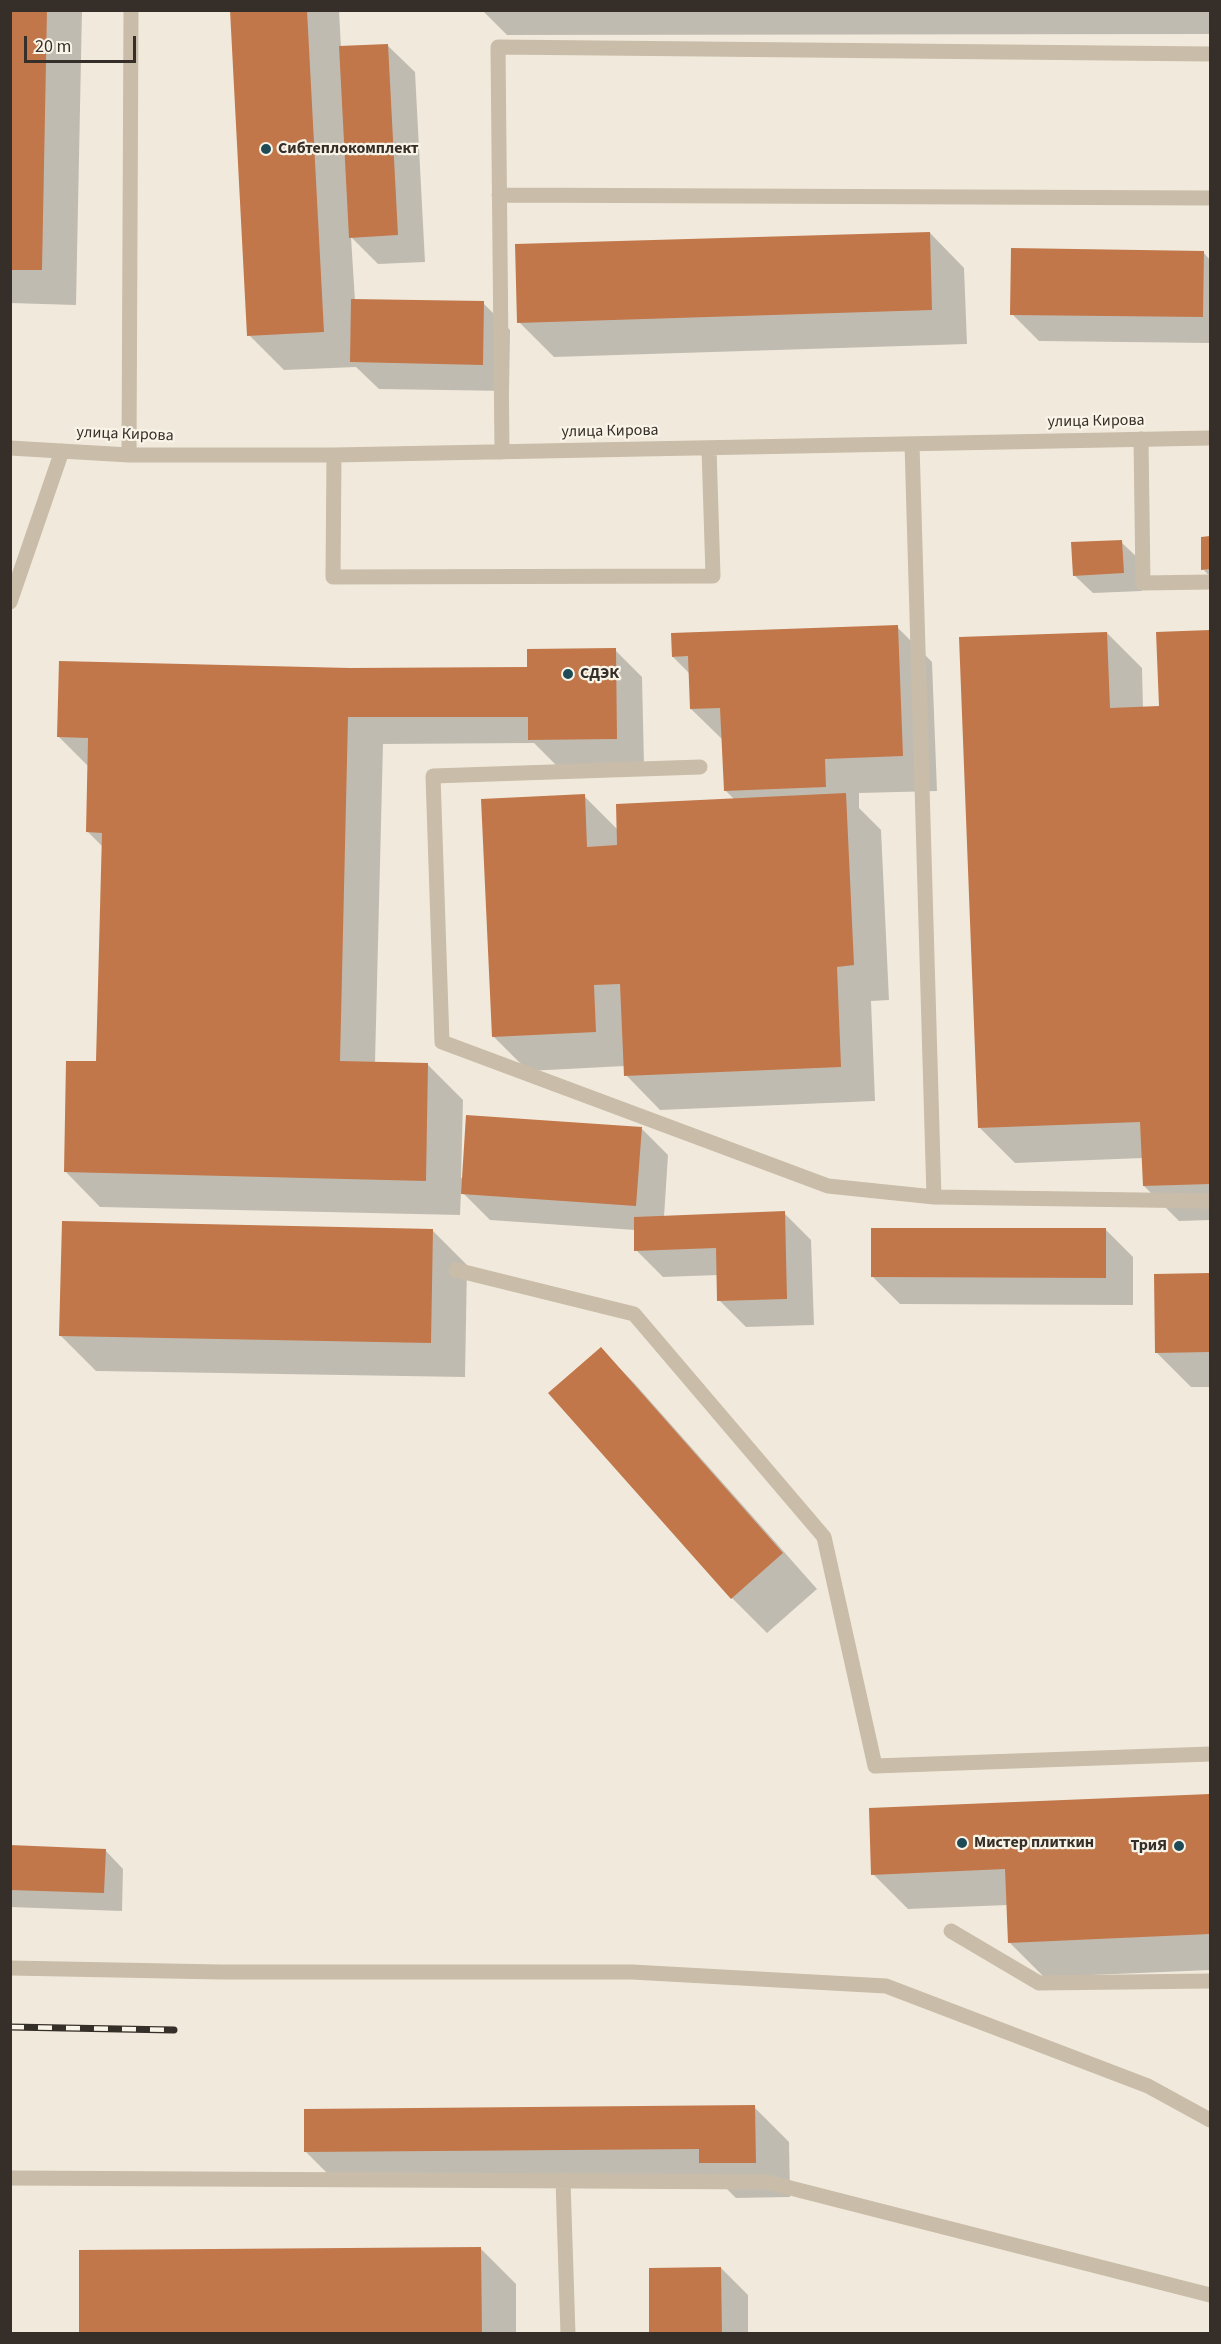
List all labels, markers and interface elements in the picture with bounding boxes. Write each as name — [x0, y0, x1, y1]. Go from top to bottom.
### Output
scale bar — [27, 24, 140, 62]
text: 20 m — [35, 34, 71, 59]
place label: Сибтеплокомплект — [278, 139, 419, 159]
marker: Сибтеплокомплект — [259, 142, 273, 156]
street label: улица Кирова — [1047, 412, 1145, 432]
street label: улица Кирова — [561, 422, 659, 442]
street label: улица Кирова — [76, 424, 174, 446]
place label: СДЭК — [580, 664, 619, 684]
marker: СДЭК — [561, 667, 575, 681]
place label: Мистер плиткин — [974, 1833, 1094, 1853]
marker: Мистер плиткин — [955, 1836, 969, 1850]
place label: ТриЯ — [1130, 1836, 1167, 1856]
marker: ТриЯ — [1172, 1839, 1186, 1853]

